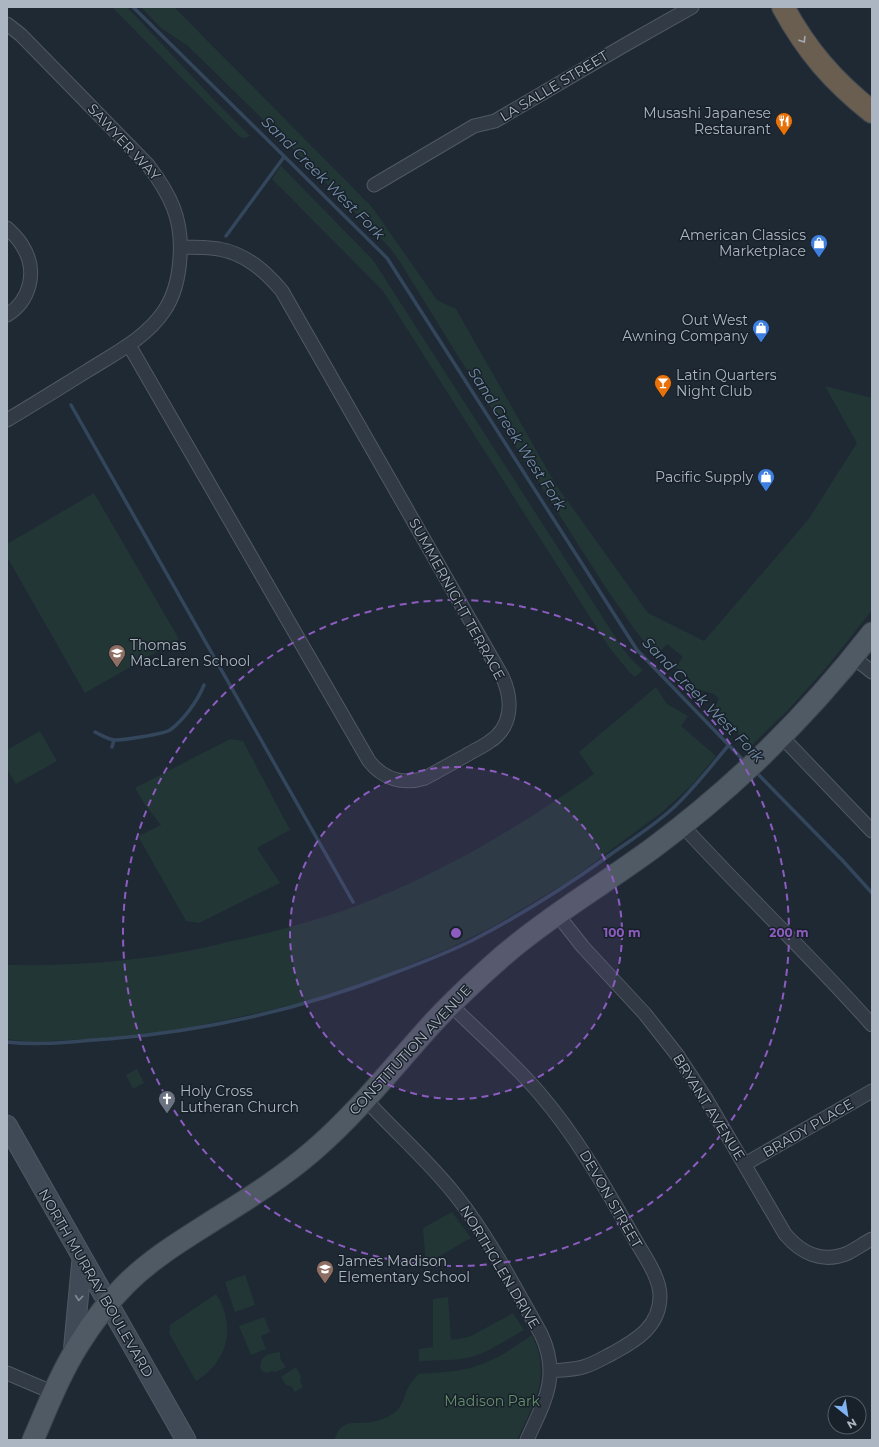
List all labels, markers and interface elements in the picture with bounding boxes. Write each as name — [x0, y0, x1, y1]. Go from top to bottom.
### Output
one-way arrow — [798, 36, 806, 43]
street label: LA SALLE STREET — [496, 46, 612, 126]
street label: SAWYER WAY — [84, 100, 164, 184]
place label: Musashi Japanese Restaurant — [643, 104, 771, 138]
restaurant icon: Musashi Japanese Restaurant — [774, 111, 794, 136]
water label: Sand Creek West Fork — [258, 112, 390, 244]
place label: American Classics Marketplace — [680, 226, 806, 260]
shop icon: American Classics Marketplace — [809, 233, 829, 258]
place label: Out West Awning Company — [622, 311, 748, 345]
shop icon: Out West Awning Company — [751, 318, 771, 343]
water label: Sand Creek West Fork — [464, 364, 571, 515]
place label: Latin Quarters Night Club — [676, 366, 777, 400]
bar icon: Latin Quarters Night Club — [653, 373, 673, 398]
shop icon: Pacific Supply — [756, 467, 776, 492]
place label: Pacific Supply — [655, 468, 753, 486]
street label: SUMMERNIGHT TERRACE — [405, 515, 509, 683]
water label: Sand Creek West Fork — [639, 633, 769, 767]
place label: Thomas MacLaren School — [130, 636, 250, 670]
school or university icon: Thomas MacLaren School — [107, 643, 127, 668]
text: 100 m — [604, 925, 640, 940]
text: 200 m — [769, 925, 809, 940]
centre of rings — [449, 926, 463, 940]
street label: CONSTITUTION AVENUE — [345, 981, 475, 1119]
street label: BRYANT AVENUE — [669, 1050, 749, 1164]
place label: Holy Cross Lutheran Church — [180, 1082, 299, 1116]
church icon: Holy Cross Lutheran Church — [157, 1089, 177, 1114]
street label: BRADY PLACE — [759, 1095, 857, 1161]
street label: DEVON STREET — [576, 1147, 646, 1251]
street label: NORTH MURRAY BOULEVARD — [35, 1186, 157, 1380]
street label: NORTHGLEN DRIVE — [456, 1202, 544, 1332]
place label: James Madison Elementary School — [337, 1252, 470, 1286]
school or university icon: James Madison Elementary School — [315, 1259, 335, 1284]
one-way arrow — [75, 1295, 84, 1301]
park label: Madison Park — [444, 1392, 540, 1410]
north arrow — [827, 1395, 867, 1435]
text: N — [845, 1415, 859, 1432]

